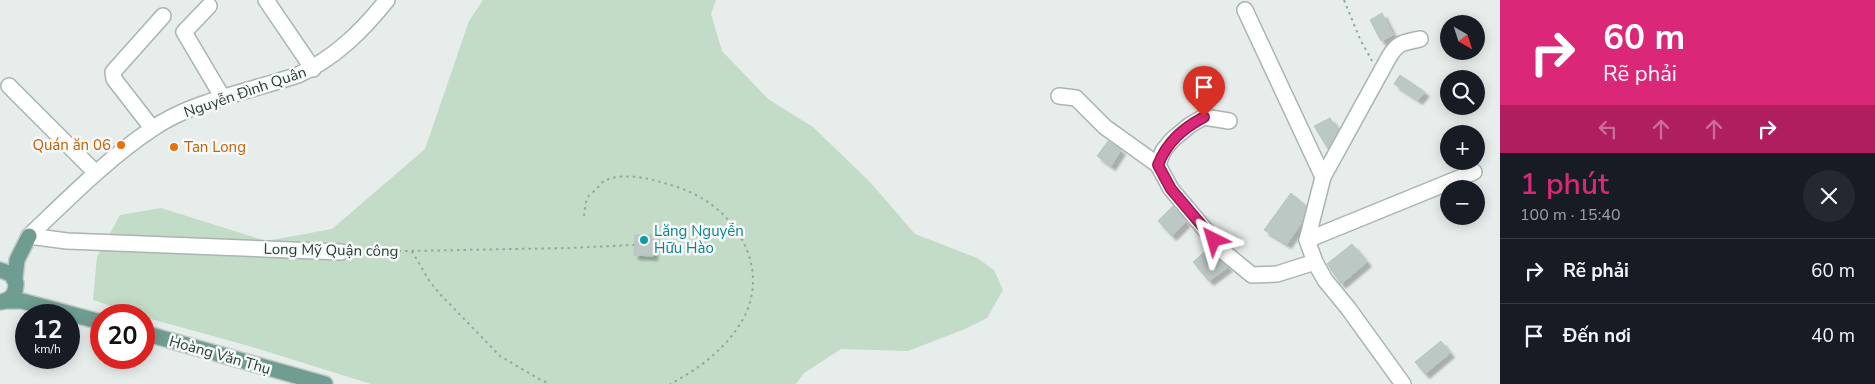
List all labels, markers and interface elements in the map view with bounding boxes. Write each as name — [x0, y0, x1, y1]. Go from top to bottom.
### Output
text: 60 m — [1603, 14, 1685, 61]
north arrow — [1440, 15, 1485, 60]
map controls — [1440, 15, 1485, 225]
icon: right — [1520, 20, 1585, 85]
text: Rẽ phải — [1603, 59, 1677, 89]
street label: Nguyễn Đình Quân — [181, 62, 309, 122]
pin — [1183, 66, 1225, 117]
button: search — [1440, 70, 1485, 115]
icon: arrive — [1190, 73, 1218, 101]
icon: left — [1594, 115, 1622, 143]
icon: ahead — [1647, 115, 1675, 143]
icon: ahead — [1700, 115, 1728, 143]
icon: right — [1753, 115, 1781, 143]
button: + — [1440, 125, 1485, 170]
place label: Quán ăn 06 — [32, 135, 111, 155]
place label: Tan Long — [184, 137, 246, 157]
marker: Quán ăn 06 — [115, 139, 127, 151]
marker: Tan Long — [168, 141, 180, 153]
text: 1 phút — [1520, 164, 1609, 205]
button: close — [1803, 170, 1855, 222]
button: − — [1440, 180, 1485, 225]
text: 100 m · 15:40 — [1520, 204, 1621, 226]
position arrow — [1187, 213, 1239, 265]
place label: Lăng Nguyễn Hữu Hào — [654, 221, 744, 258]
marker: Lăng Nguyễn Hữu Hào — [638, 234, 650, 246]
street label: Long Mỹ Quận công — [264, 239, 398, 261]
icon: right — [1520, 257, 1548, 285]
text: Rẽ phải — [1563, 258, 1629, 284]
text: 60 m — [1811, 258, 1855, 284]
speed limit sign: 20 — [90, 304, 155, 369]
text: 12 — [32, 313, 63, 347]
icon: arrive — [1520, 322, 1548, 350]
text: Đến nơi — [1563, 323, 1631, 349]
text: 40 m — [1811, 323, 1855, 349]
street label: Hoàng Văn Thụ — [167, 331, 273, 379]
text: km/h — [34, 341, 61, 357]

